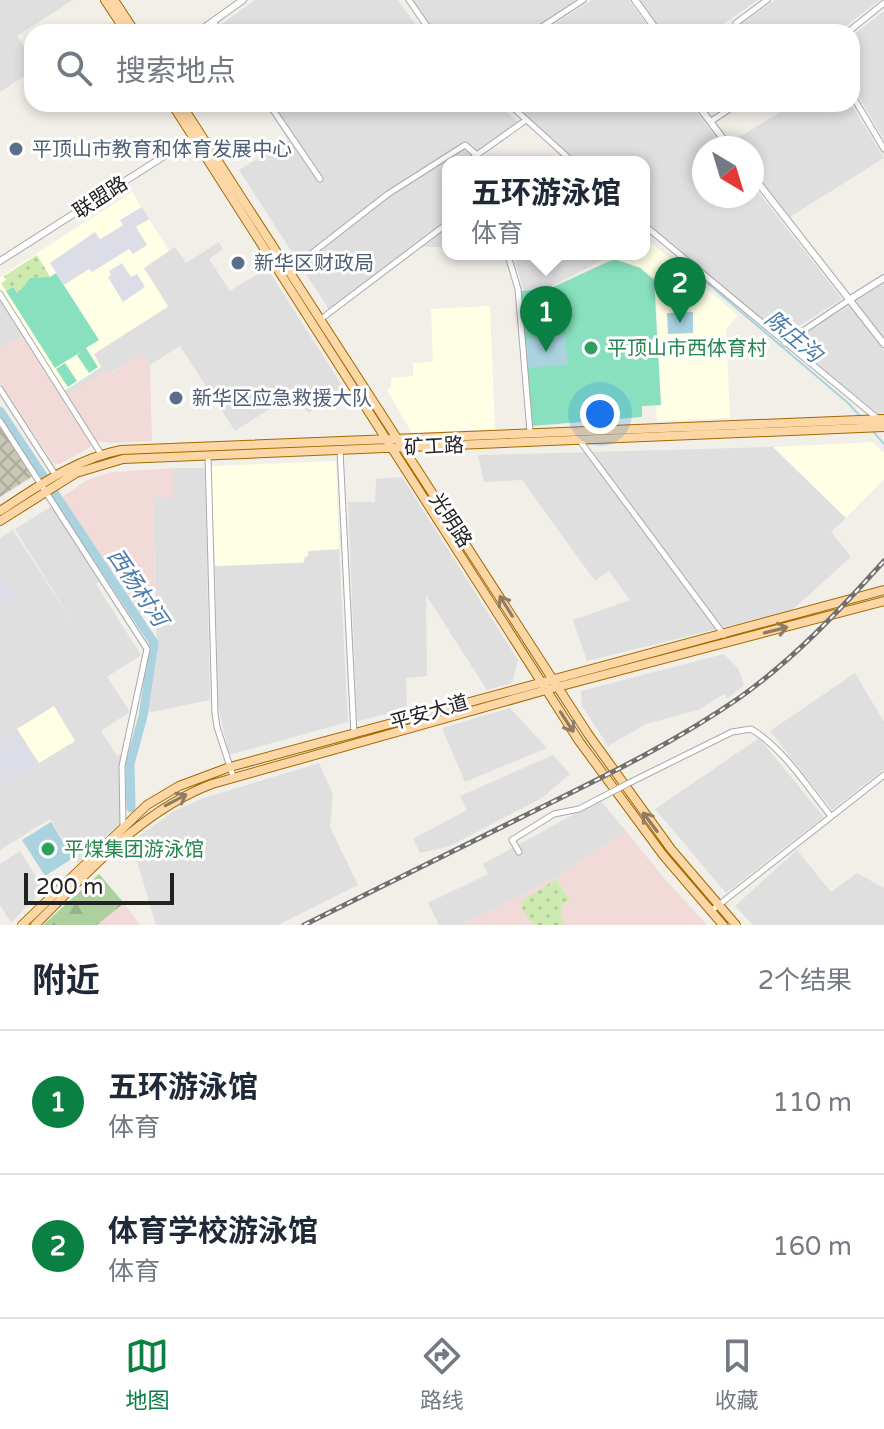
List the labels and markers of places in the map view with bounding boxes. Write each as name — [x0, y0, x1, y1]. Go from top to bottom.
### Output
place label: 平顶山市教育和体育发展中心 — [32, 138, 292, 162]
marker: 平顶山市教育和体育发展中心 — [7, 140, 25, 158]
place label: 新华区财政局 — [254, 252, 374, 276]
marker: 新华区财政局 — [229, 254, 247, 272]
pin: 2 — [654, 257, 706, 323]
pin: 1 — [520, 286, 572, 352]
place label: 平顶山市西体育村 — [607, 337, 767, 361]
marker: 平顶山市西体育村 — [582, 339, 600, 357]
place label: 新华区应急救援大队 — [192, 387, 372, 411]
marker: 新华区应急救援大队 — [167, 389, 185, 407]
place label: 平煤集团游泳馆 — [64, 838, 204, 862]
marker: 平煤集团游泳馆 — [39, 840, 57, 858]

